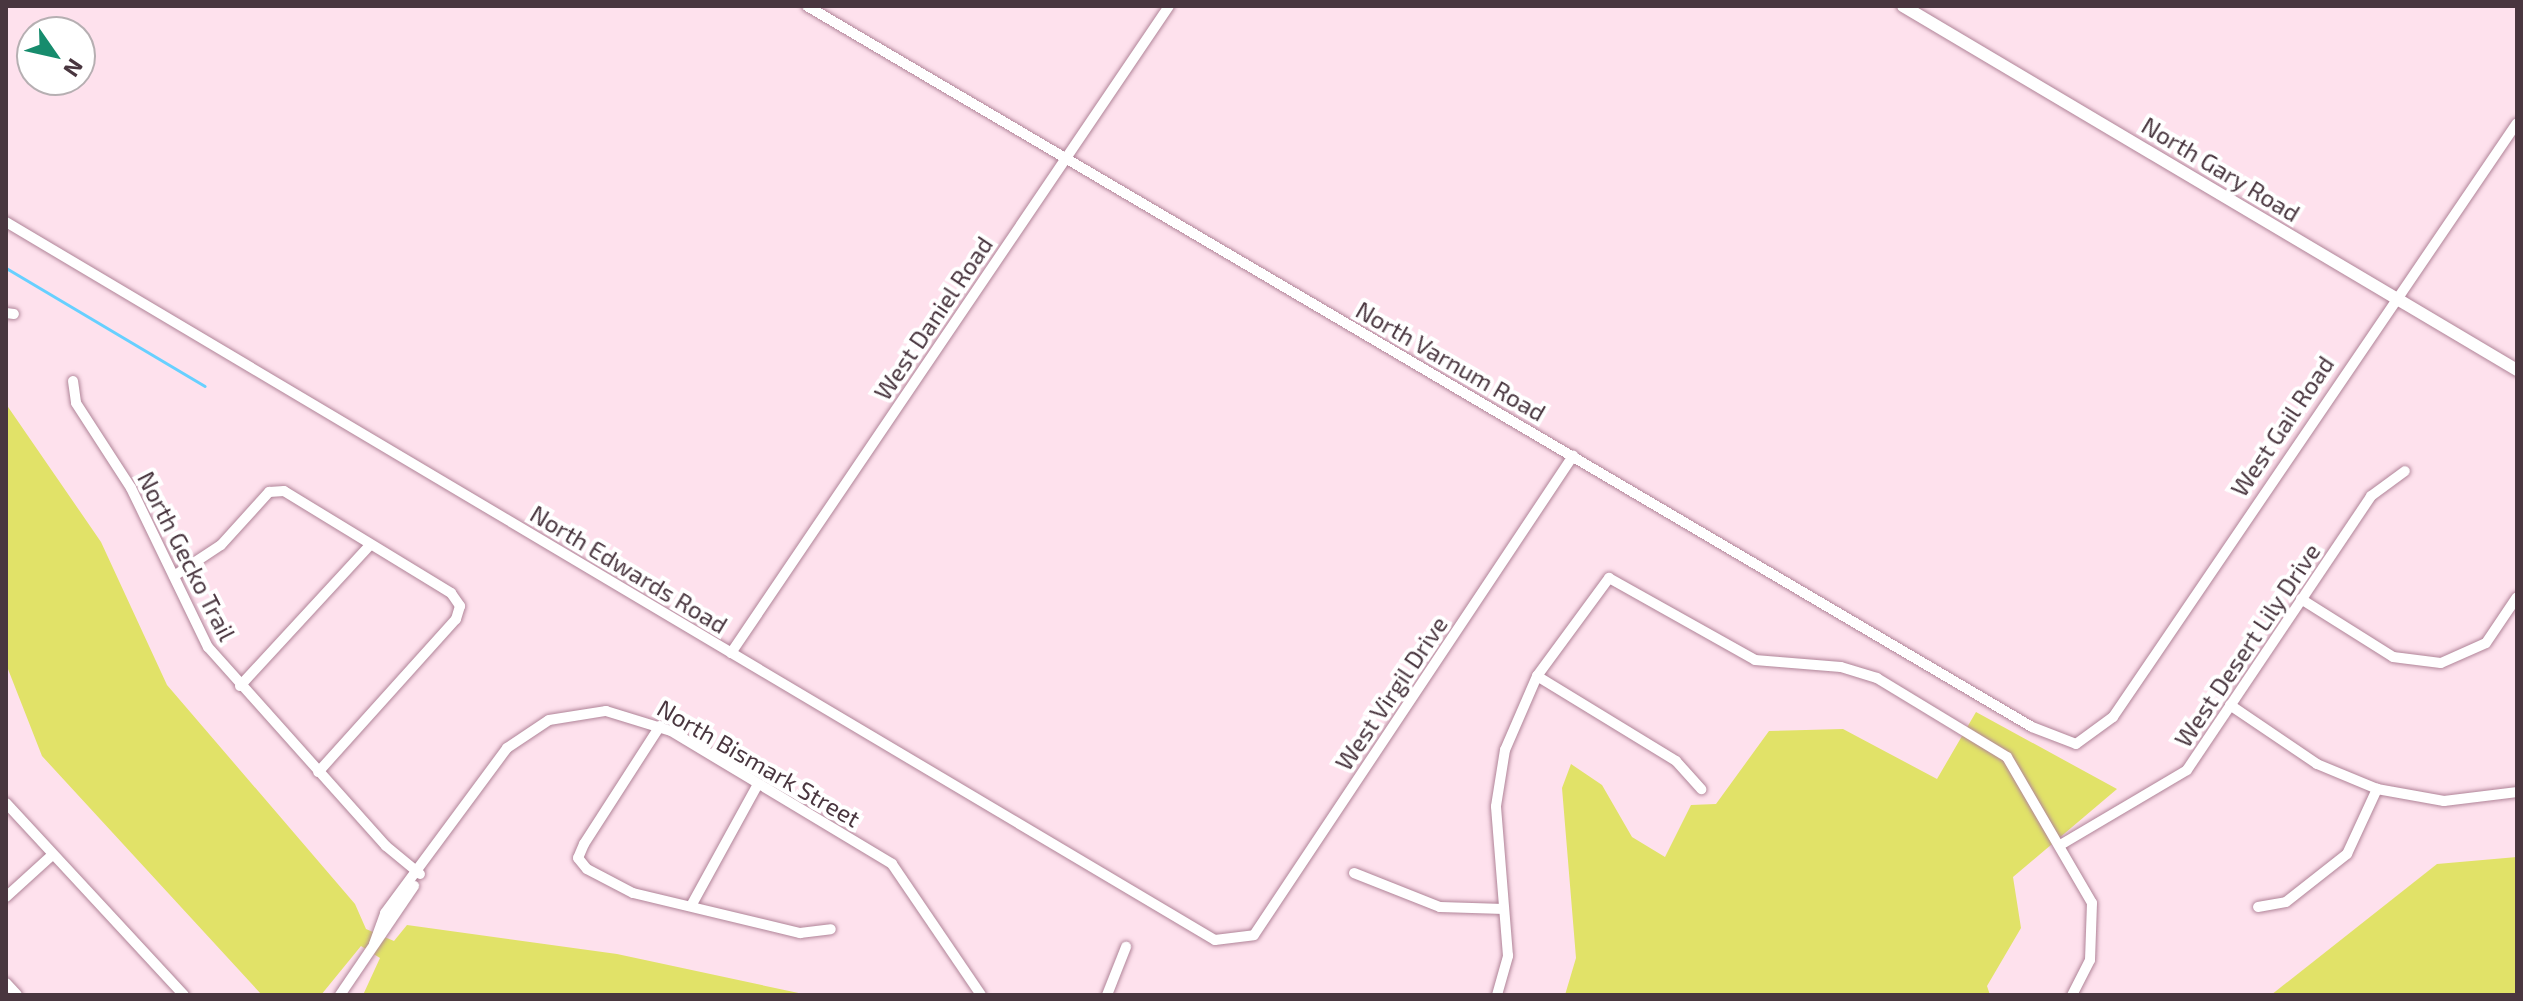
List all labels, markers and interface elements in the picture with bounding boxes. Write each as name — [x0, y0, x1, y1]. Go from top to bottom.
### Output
north arrow — [16, 16, 96, 96]
text: N — [59, 54, 89, 82]
street label: North Gary Road — [2137, 110, 2305, 228]
street label: West Daniel Road — [868, 231, 998, 405]
street label: North Varnum Road — [1351, 295, 1551, 427]
street label: West Gail Road — [2224, 350, 2340, 502]
street label: North Gecko Trail — [132, 466, 242, 646]
street label: North Edwards Road — [525, 499, 733, 639]
street label: West Desert Lily Drive — [2168, 538, 2326, 752]
street label: West Virgil Drive — [1329, 610, 1453, 776]
street label: North Bismark Street — [652, 693, 866, 833]

